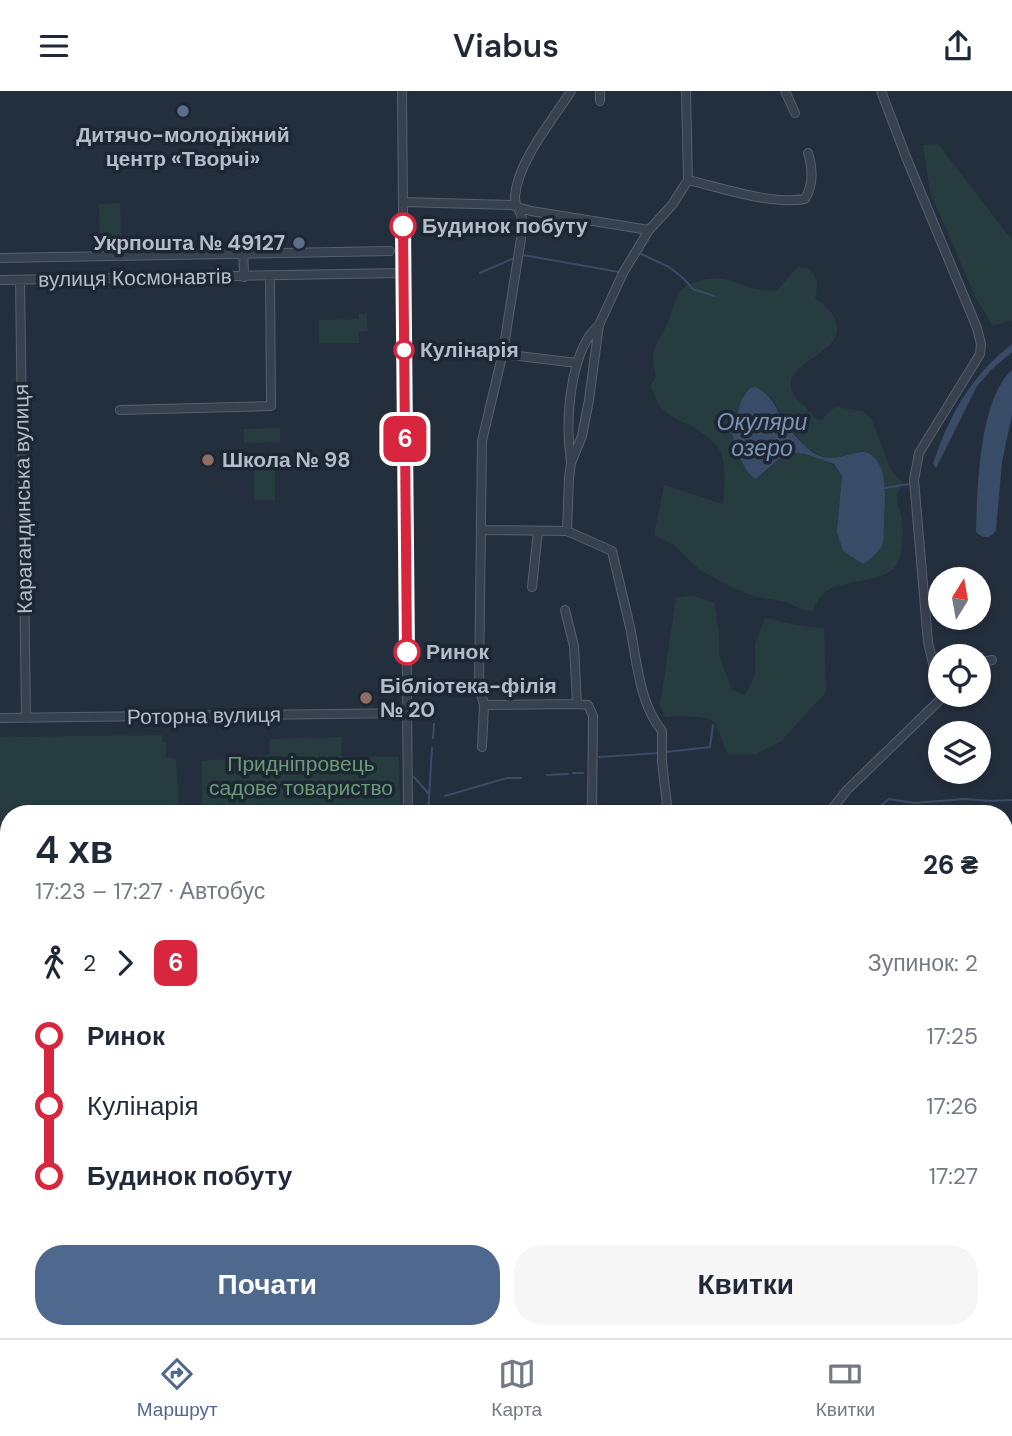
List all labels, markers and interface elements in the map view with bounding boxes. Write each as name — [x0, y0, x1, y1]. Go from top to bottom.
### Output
text: Viabus — [453, 25, 559, 67]
icon: menu — [35, 27, 73, 65]
icon: share — [939, 27, 977, 65]
marker: Дитячо-молодіжний центр «Творчі» — [175, 103, 191, 119]
place label: Дитячо-молодіжний центр «Творчі» — [76, 121, 290, 173]
place label: Будинок побуту — [422, 212, 588, 240]
marker: Будинок побуту — [390, 213, 416, 239]
place label: Укрпошта № 49127 — [93, 229, 285, 257]
marker: Укрпошта № 49127 — [291, 235, 307, 251]
street label: вулиця Космонавтів — [38, 262, 232, 294]
place label: Кулінарія — [420, 336, 519, 364]
marker: Кулінарія — [394, 340, 414, 360]
street label: Карагандинська вулиця — [7, 384, 39, 614]
water label: Окуляри озеро — [717, 407, 808, 463]
line badge: 6 — [382, 416, 428, 462]
text: 6 — [397, 423, 413, 454]
place label: Школа № 98 — [222, 446, 350, 474]
marker: Школа № 98 — [200, 452, 216, 468]
north arrow — [928, 567, 990, 630]
map controls — [928, 567, 991, 784]
place label: Ринок — [426, 638, 489, 666]
marker: Ринок — [394, 639, 420, 665]
button: locate — [928, 644, 991, 707]
place label: Бібліотека-філія № 20 — [380, 672, 557, 724]
marker: Бібліотека-філія № 20 — [358, 690, 374, 706]
street label: Роторна вулиця — [127, 701, 281, 731]
button: layers — [928, 721, 991, 784]
park label: Придніпровець садове товариство — [209, 750, 393, 802]
text: 4 хв — [35, 825, 113, 875]
text: 26 ₴ — [923, 848, 978, 882]
text: 17:23 – 17:27 · Автобус — [35, 876, 265, 906]
icon: walk — [35, 944, 73, 982]
icon: forward — [106, 944, 144, 982]
text: 6 — [168, 947, 183, 978]
text: 2 — [83, 948, 96, 978]
text: Зупинок: 2 — [868, 948, 978, 978]
text: Ринок — [87, 1019, 165, 1053]
text: 17:25 — [927, 1021, 978, 1051]
text: Кулінарія — [87, 1089, 199, 1123]
text: 17:26 — [926, 1091, 978, 1121]
text: Будинок побуту — [87, 1159, 292, 1193]
text: 17:27 — [929, 1161, 978, 1191]
button: Почати — [35, 1245, 500, 1325]
button: Квитки — [514, 1245, 978, 1325]
tab: Маршрут — [137, 1355, 218, 1422]
tab: Карта — [491, 1355, 542, 1422]
tab: Квитки — [816, 1355, 875, 1422]

